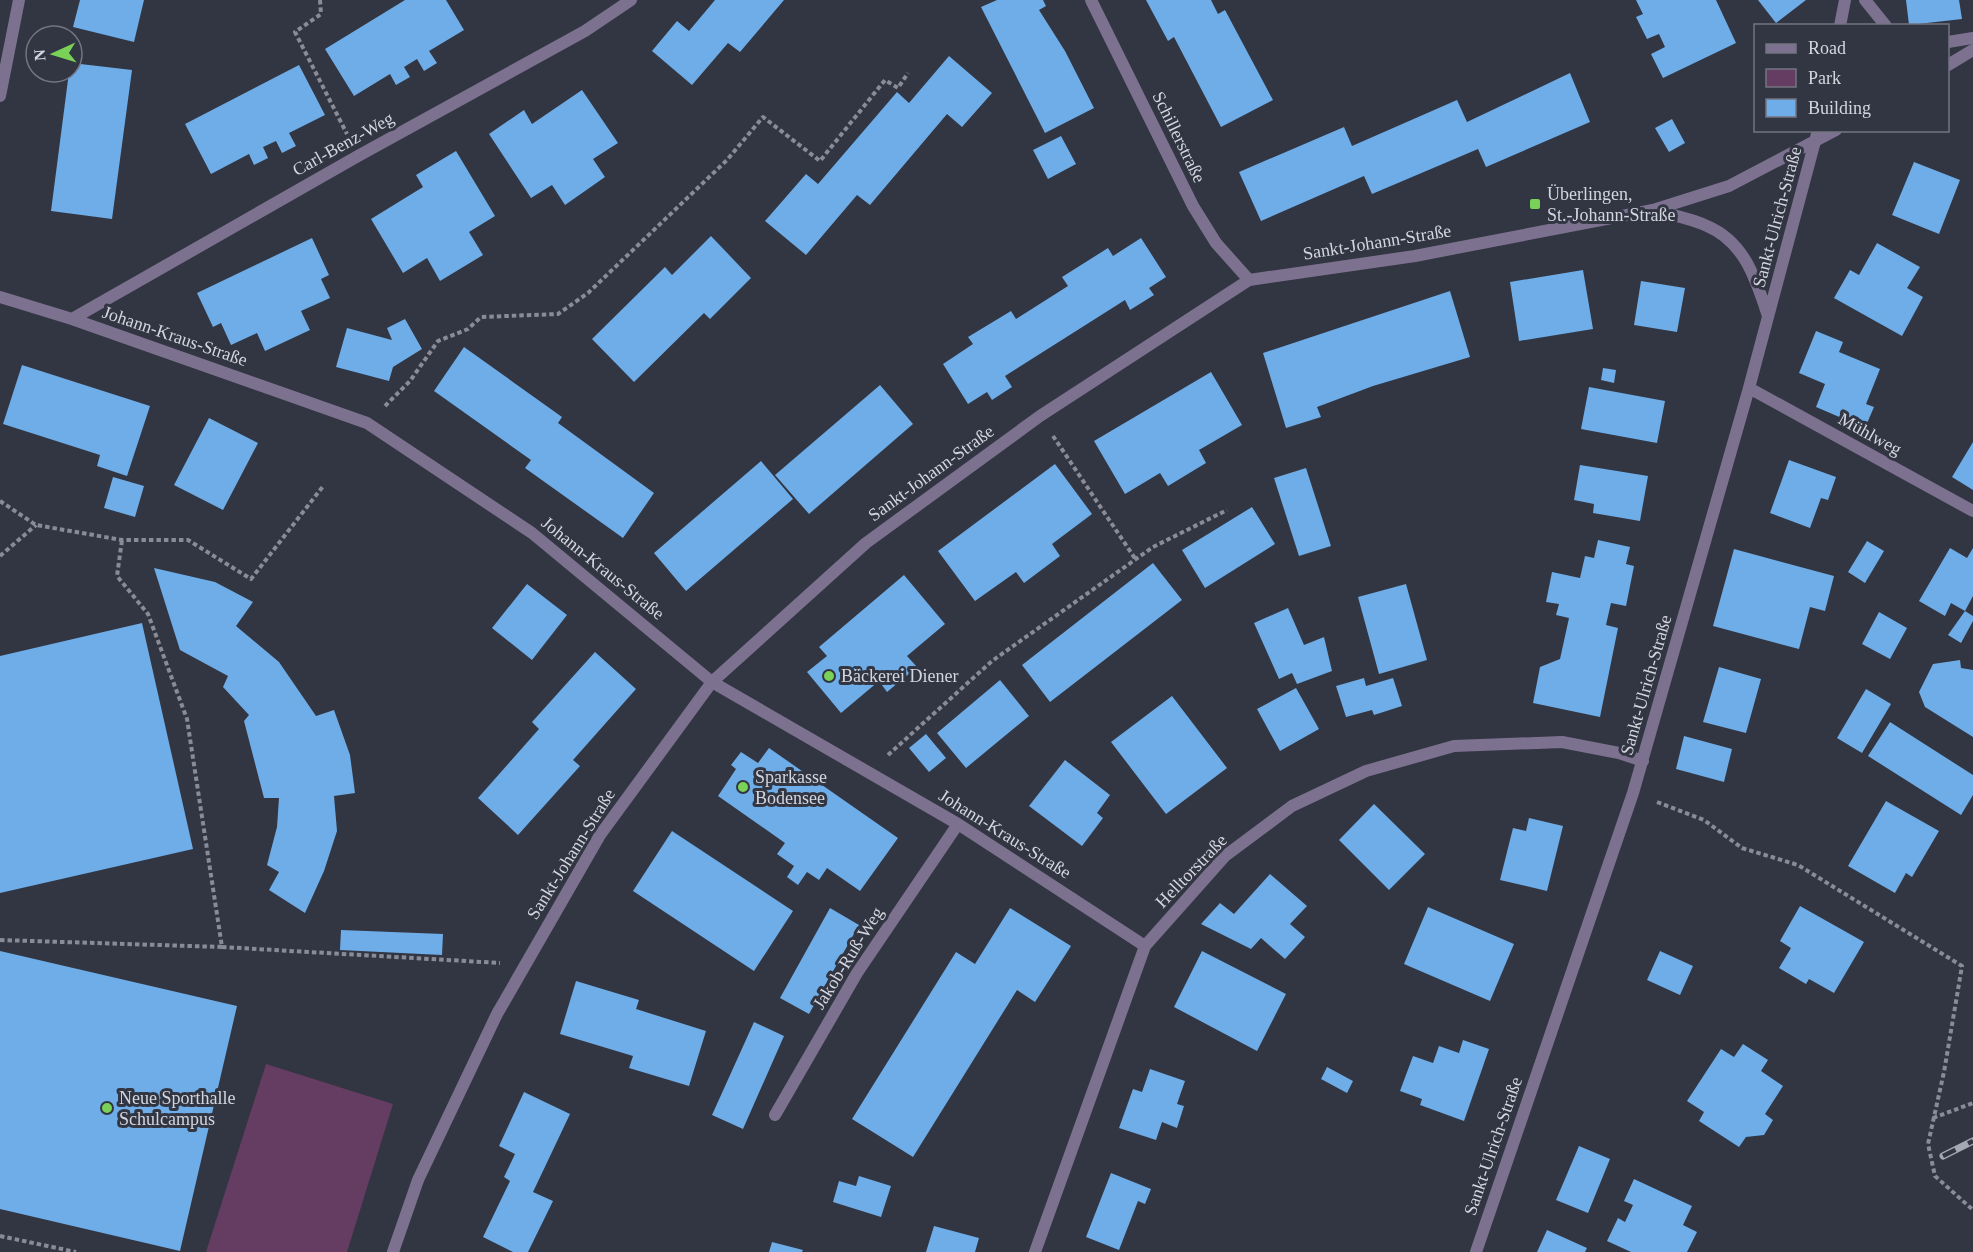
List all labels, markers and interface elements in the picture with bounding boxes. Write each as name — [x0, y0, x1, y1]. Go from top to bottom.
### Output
north arrow — [24, 24, 84, 84]
legend — [1754, 24, 1949, 132]
text: Road — [1808, 38, 1846, 58]
text: N — [31, 48, 48, 61]
text: Park — [1808, 68, 1841, 88]
street label: Schillerstraße — [1148, 88, 1210, 186]
text: Building — [1808, 98, 1871, 118]
street label: Carl-Benz-Weg — [289, 108, 397, 180]
street label: Sankt-Ulrich-Straße — [1749, 144, 1805, 290]
place label: Überlingen, St.-Johann-Straße — [1547, 184, 1675, 225]
marker: Überlingen, St.-Johann-Straße — [1528, 197, 1542, 211]
street label: Sankt-Johann-Straße — [1301, 220, 1453, 264]
street label: Johann-Kraus-Straße — [100, 302, 250, 370]
street label: Mühlweg — [1835, 409, 1905, 459]
street label: Sankt-Johann-Straße — [864, 421, 998, 525]
street label: Johann-Kraus-Straße — [538, 512, 668, 624]
street label: Sankt-Ulrich-Straße — [1616, 613, 1676, 757]
place label: Bäckerei Diener — [841, 666, 958, 686]
marker: Bäckerei Diener — [822, 669, 836, 683]
place label: Sparkasse Bodensee — [755, 767, 827, 808]
marker: Sparkasse Bodensee — [736, 780, 750, 794]
street label: Sankt-Johann-Straße — [523, 785, 619, 923]
street label: Johann-Kraus-Straße — [935, 785, 1075, 883]
street label: Helltorstraße — [1151, 830, 1231, 912]
street label: Jakob-Ruß-Weg — [809, 903, 887, 1013]
street label: Sankt-Ulrich-Straße — [1460, 1074, 1526, 1218]
place label: Neue Sporthalle Schulcampus — [119, 1088, 235, 1129]
marker: Neue Sporthalle Schulcampus — [100, 1101, 114, 1115]

